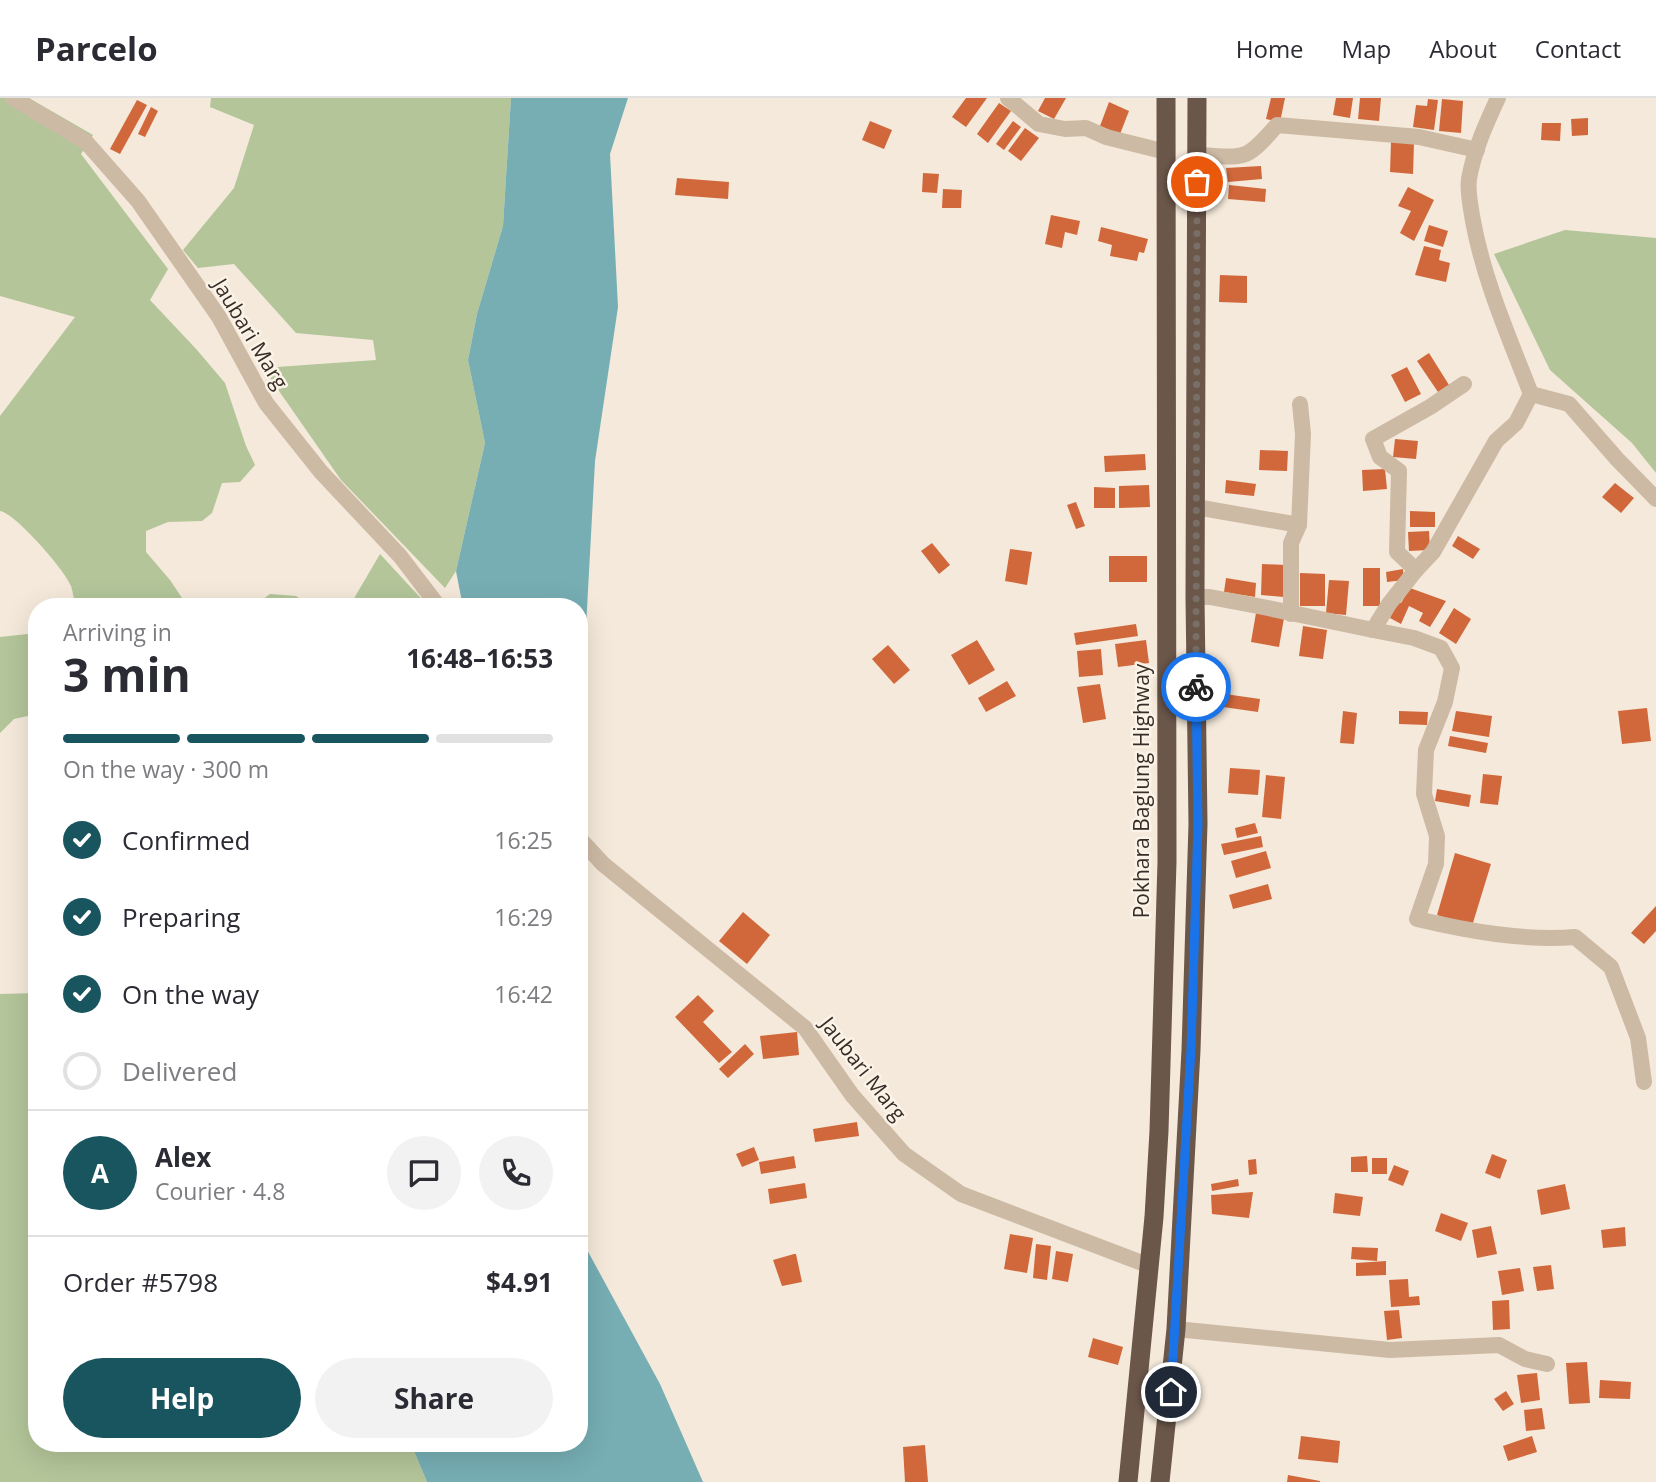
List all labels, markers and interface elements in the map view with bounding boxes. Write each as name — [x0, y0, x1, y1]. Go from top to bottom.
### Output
text: Parcelo — [35, 26, 158, 71]
text: Home — [1236, 32, 1304, 65]
text: Map — [1342, 32, 1391, 65]
text: About — [1429, 32, 1497, 65]
text: Contact — [1535, 32, 1621, 65]
pin — [1167, 152, 1227, 212]
icon: bag — [1178, 163, 1216, 201]
street label: Jaubari Marg — [206, 271, 295, 394]
text: Arriving in — [63, 616, 172, 648]
text: 16:48–16:53 — [406, 640, 553, 676]
text: 3 min — [63, 643, 191, 705]
courier — [1161, 652, 1231, 722]
street label: Pokhara Baglung Highway — [1127, 663, 1155, 918]
icon: bike — [1177, 668, 1215, 706]
text: On the way · 300 m — [63, 753, 269, 785]
icon: check — [63, 821, 101, 859]
text: Confirmed — [122, 822, 250, 858]
text: 16:25 — [494, 824, 553, 856]
icon: check — [63, 898, 101, 936]
text: Preparing — [122, 899, 240, 935]
text: 16:29 — [494, 901, 553, 933]
icon: check — [63, 975, 101, 1013]
text: On the way — [122, 976, 259, 1012]
text: 16:42 — [494, 978, 553, 1010]
street label: Jaubari Marg — [813, 1009, 913, 1126]
text: Delivered — [122, 1053, 237, 1089]
button: chat — [387, 1136, 461, 1210]
button: phone — [479, 1136, 553, 1210]
text: Alex — [155, 1139, 211, 1175]
text: A — [91, 1155, 109, 1191]
text: Courier · 4.8 — [155, 1175, 285, 1207]
text: Order #5798 — [63, 1264, 218, 1300]
text: $4.91 — [486, 1264, 553, 1300]
button: Help — [63, 1358, 301, 1438]
button: Share — [315, 1358, 553, 1438]
pin — [1141, 1362, 1201, 1422]
icon: home — [1152, 1373, 1190, 1411]

